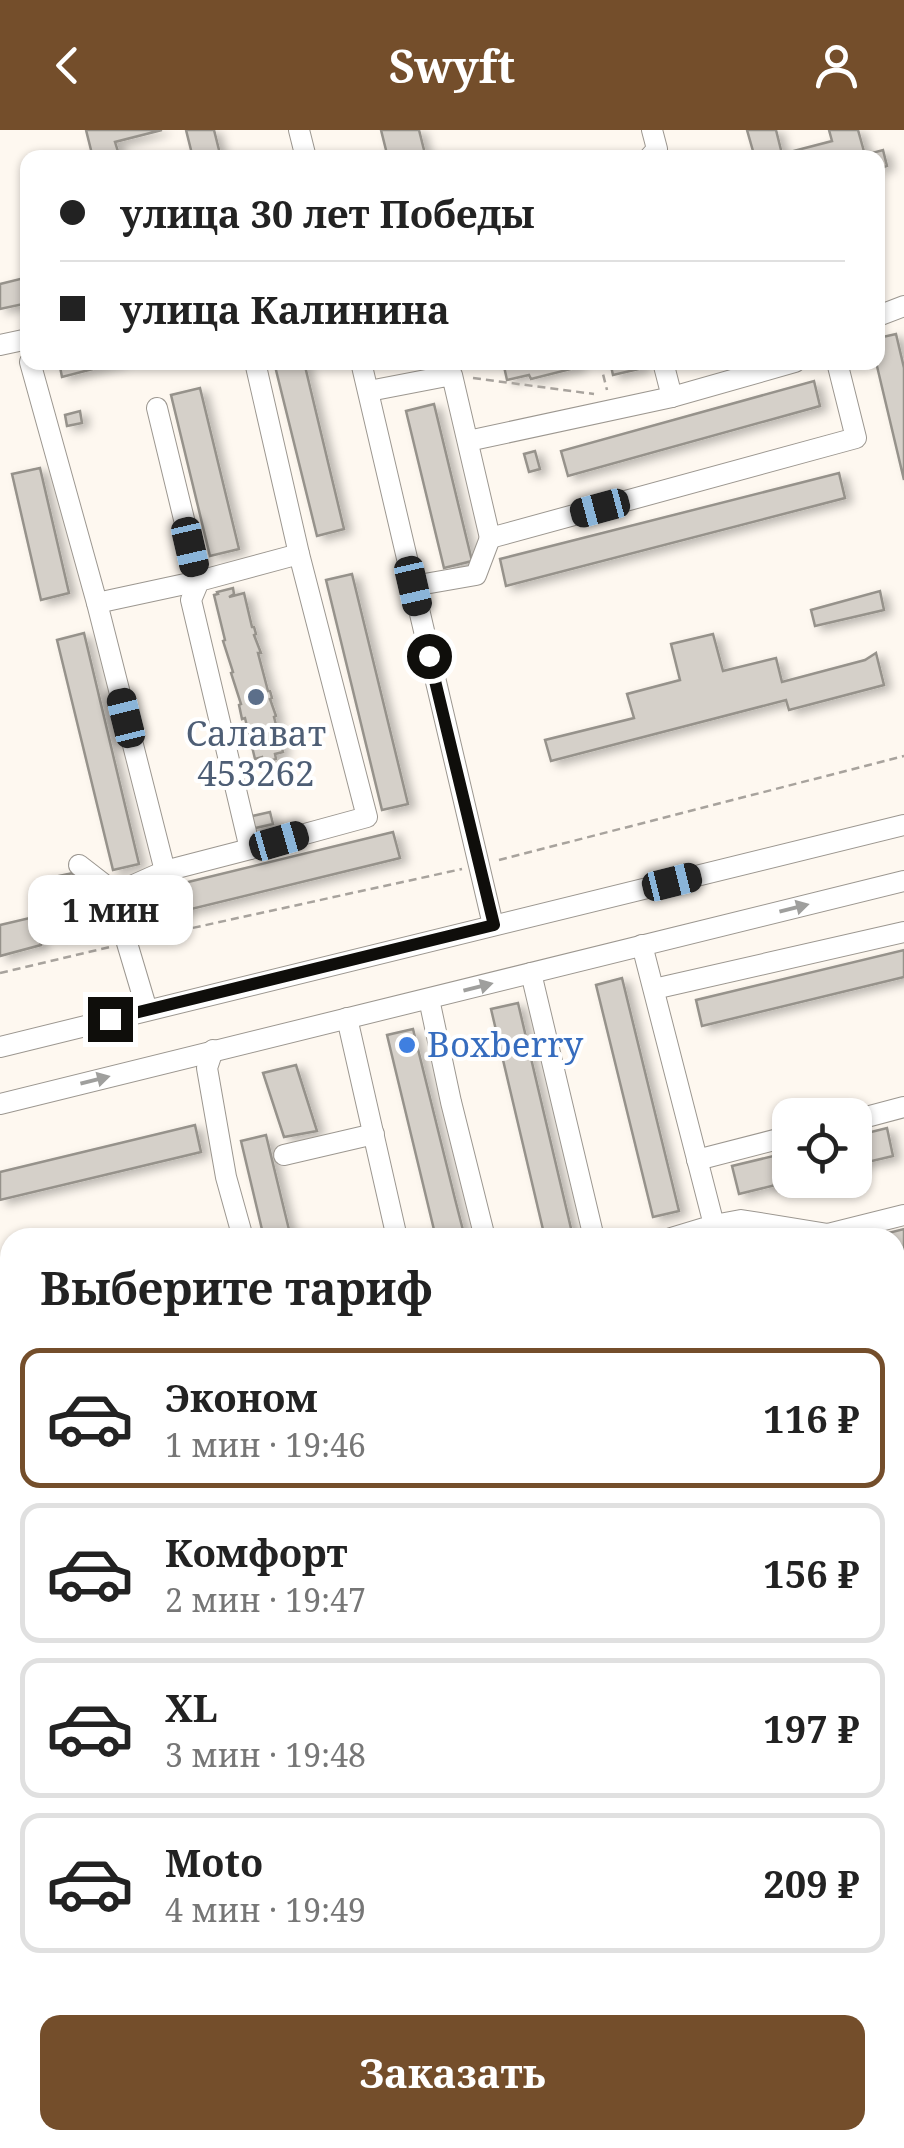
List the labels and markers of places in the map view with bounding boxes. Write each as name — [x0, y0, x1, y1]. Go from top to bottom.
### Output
marker: Салават 453262 — [245, 686, 267, 708]
place label: Салават 453262 — [186, 709, 326, 796]
place label: Boxberry — [427, 1020, 584, 1067]
marker: Boxberry — [396, 1034, 418, 1056]

